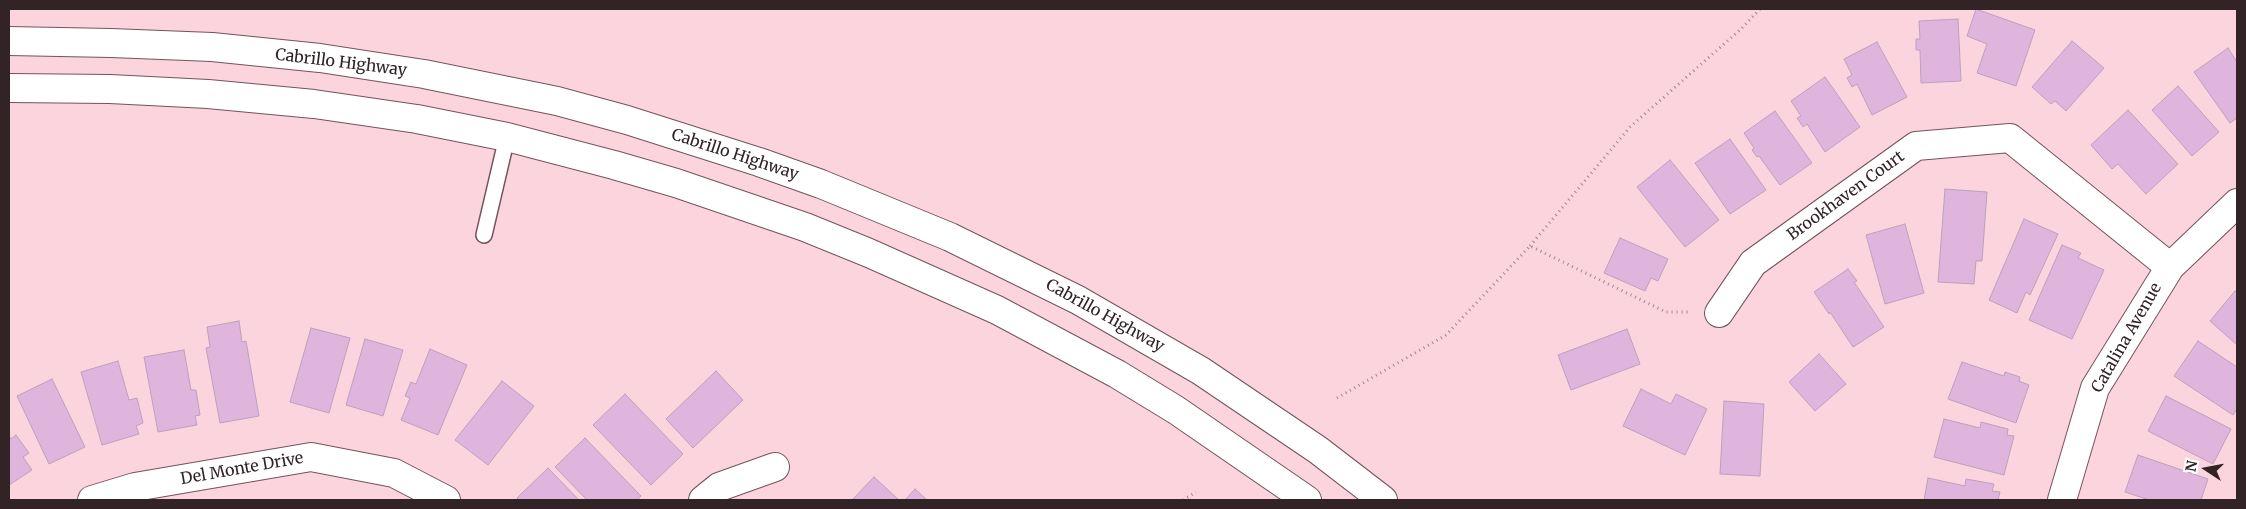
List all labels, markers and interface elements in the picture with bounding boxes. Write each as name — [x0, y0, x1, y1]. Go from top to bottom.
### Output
street label: Cabrillo Highway — [274, 45, 408, 81]
street label: Cabrillo Highway — [669, 125, 801, 185]
street label: Brookhaven Court — [1784, 147, 1908, 245]
street label: Cabrillo Highway — [1042, 275, 1168, 357]
street label: Catalina Avenue — [2088, 280, 2166, 396]
north arrow — [2181, 444, 2231, 494]
street label: Del Monte Drive — [179, 449, 305, 489]
text: N — [2181, 459, 2201, 473]

